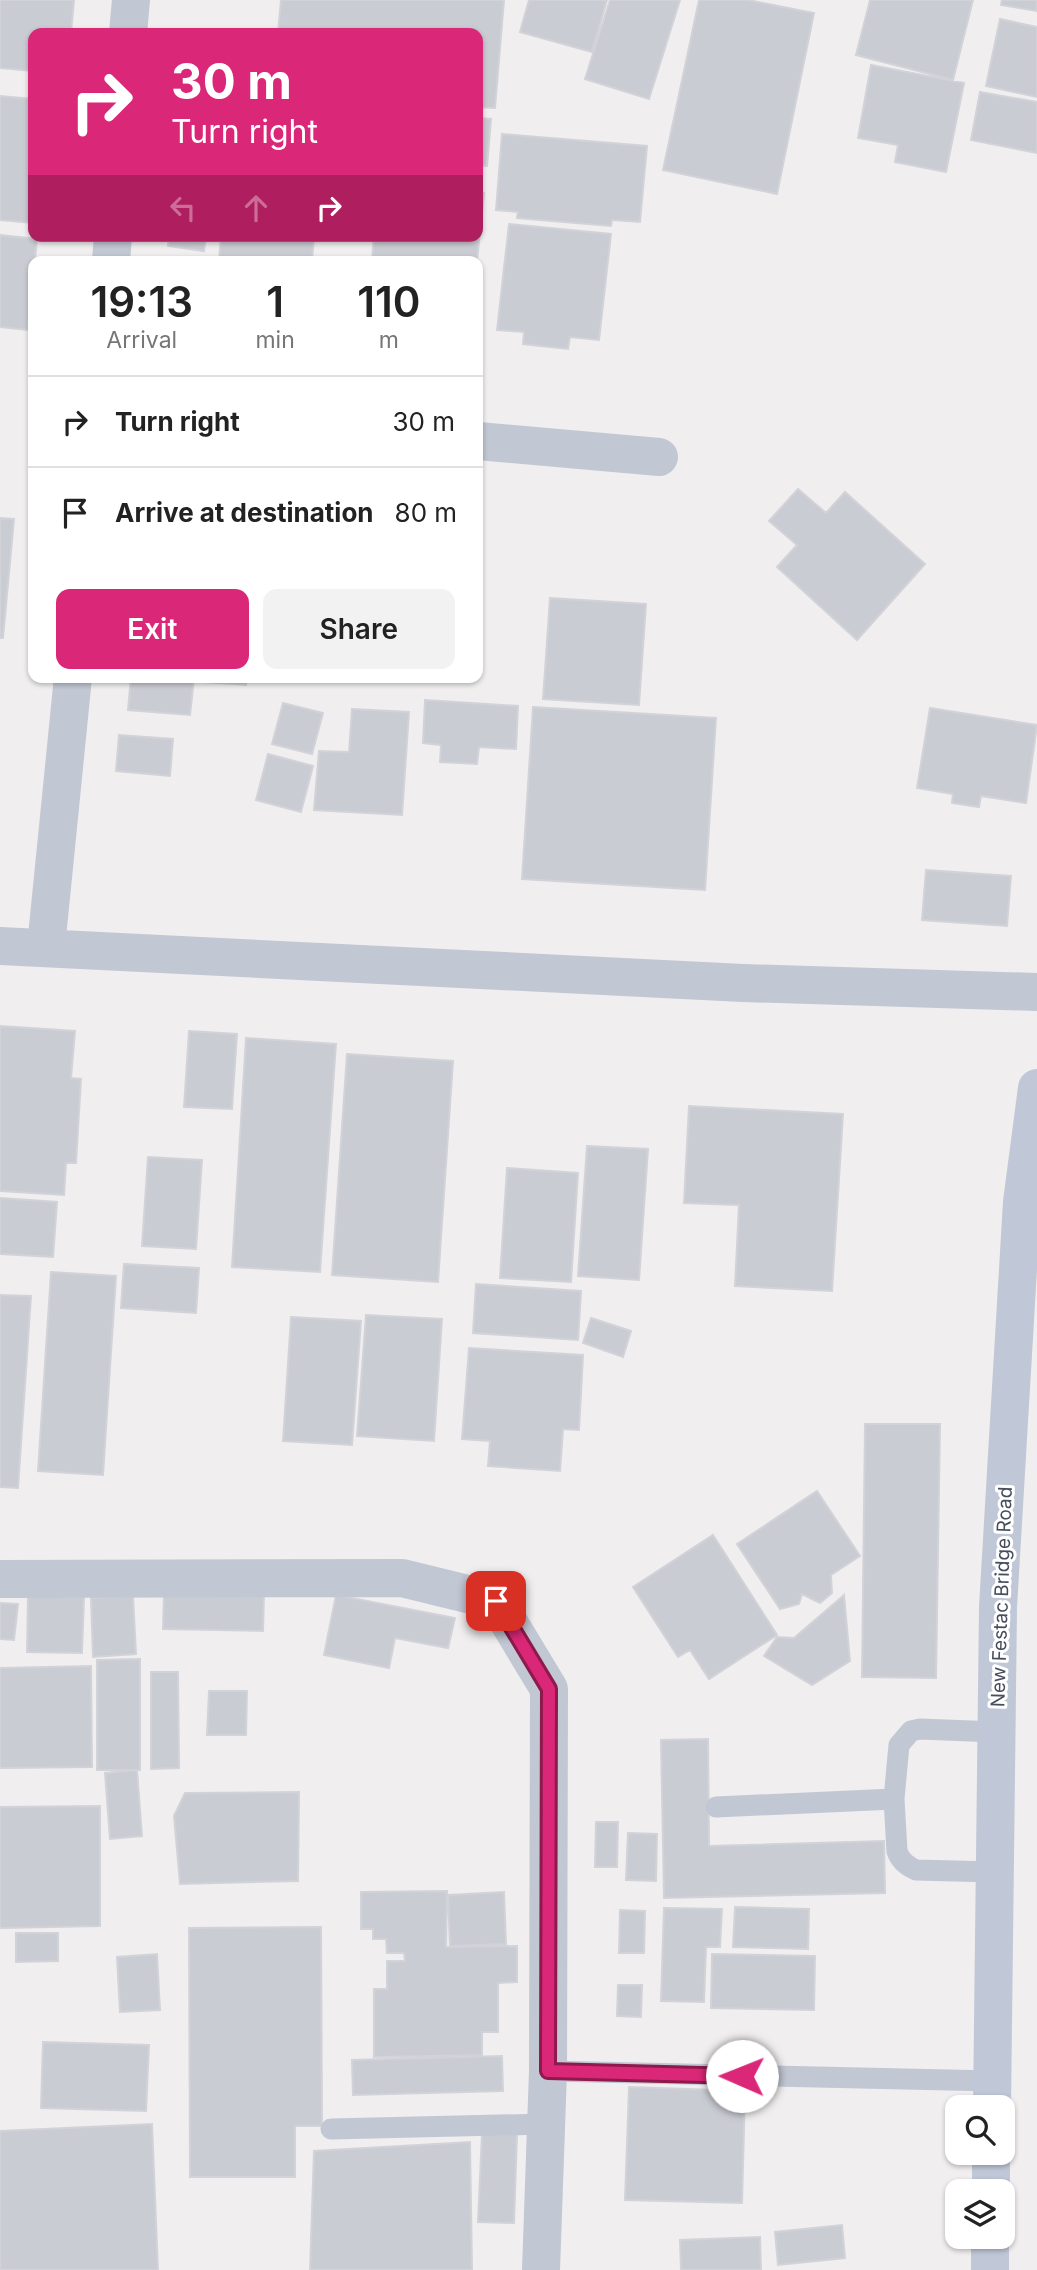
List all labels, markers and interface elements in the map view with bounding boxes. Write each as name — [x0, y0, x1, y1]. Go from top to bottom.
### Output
text: 30 m — [171, 52, 292, 111]
icon: right — [56, 56, 147, 147]
text: Turn right — [171, 112, 318, 151]
icon: left — [164, 189, 202, 227]
icon: ahead — [237, 189, 275, 227]
icon: right — [310, 189, 348, 227]
text: 19:13 — [90, 276, 193, 327]
text: 1 — [266, 276, 284, 327]
text: 110 — [357, 276, 421, 327]
text: Arrival — [106, 326, 177, 354]
text: min — [255, 326, 295, 354]
text: m — [379, 326, 399, 354]
icon: right — [56, 403, 94, 441]
text: Turn right — [115, 406, 240, 437]
text: 30 m — [392, 406, 455, 437]
icon: arrive — [56, 494, 94, 532]
text: Arrive at destination — [115, 497, 374, 528]
text: 80 m — [395, 497, 457, 528]
button: Exit — [56, 589, 249, 669]
button: Share — [263, 589, 455, 669]
street label: New Festac Bridge Road — [986, 1486, 1017, 1708]
pin — [466, 1571, 526, 1631]
icon: arrive — [477, 1582, 515, 1620]
position arrow — [705, 2039, 779, 2113]
map controls — [945, 2095, 1015, 2249]
button: search — [945, 2095, 1015, 2165]
button: layers — [945, 2179, 1015, 2249]

